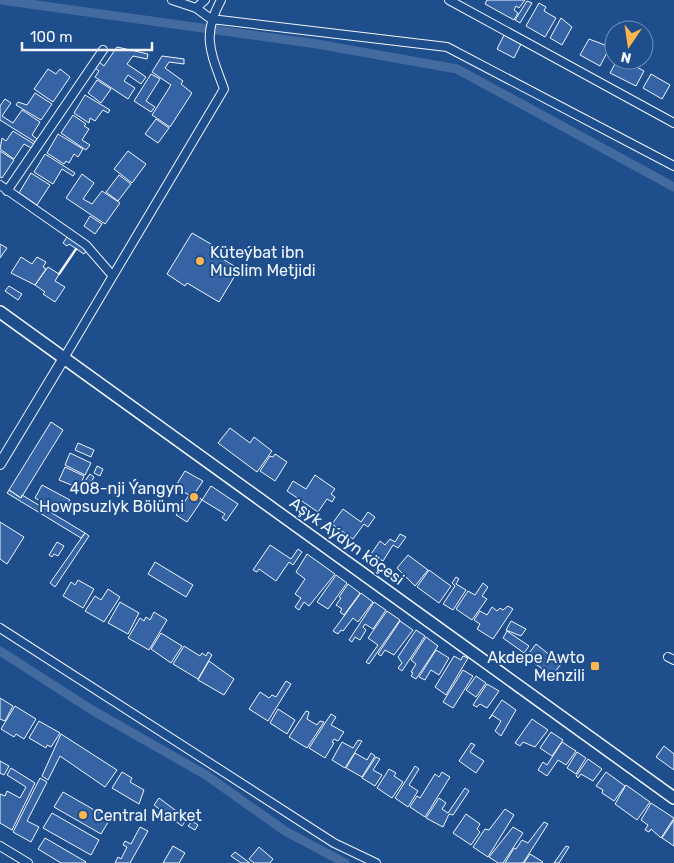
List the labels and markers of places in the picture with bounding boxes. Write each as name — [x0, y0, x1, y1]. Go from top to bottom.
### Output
place label: Küteýbat ibn Muslim Metjidi — [210, 243, 316, 280]
marker: Küteýbat ibn Muslim Metjidi — [194, 255, 206, 267]
place label: 408-nji Ýangyn Howpsuzlyk Bölümi — [39, 479, 184, 516]
marker: 408-nji Ýangyn Howpsuzlyk Bölümi — [188, 491, 200, 503]
place label: Akdepe Awto Menzili — [487, 648, 585, 685]
marker: Akdepe Awto Menzili — [589, 660, 601, 672]
place label: Central Market — [93, 806, 202, 825]
marker: Central Market — [77, 809, 89, 821]

